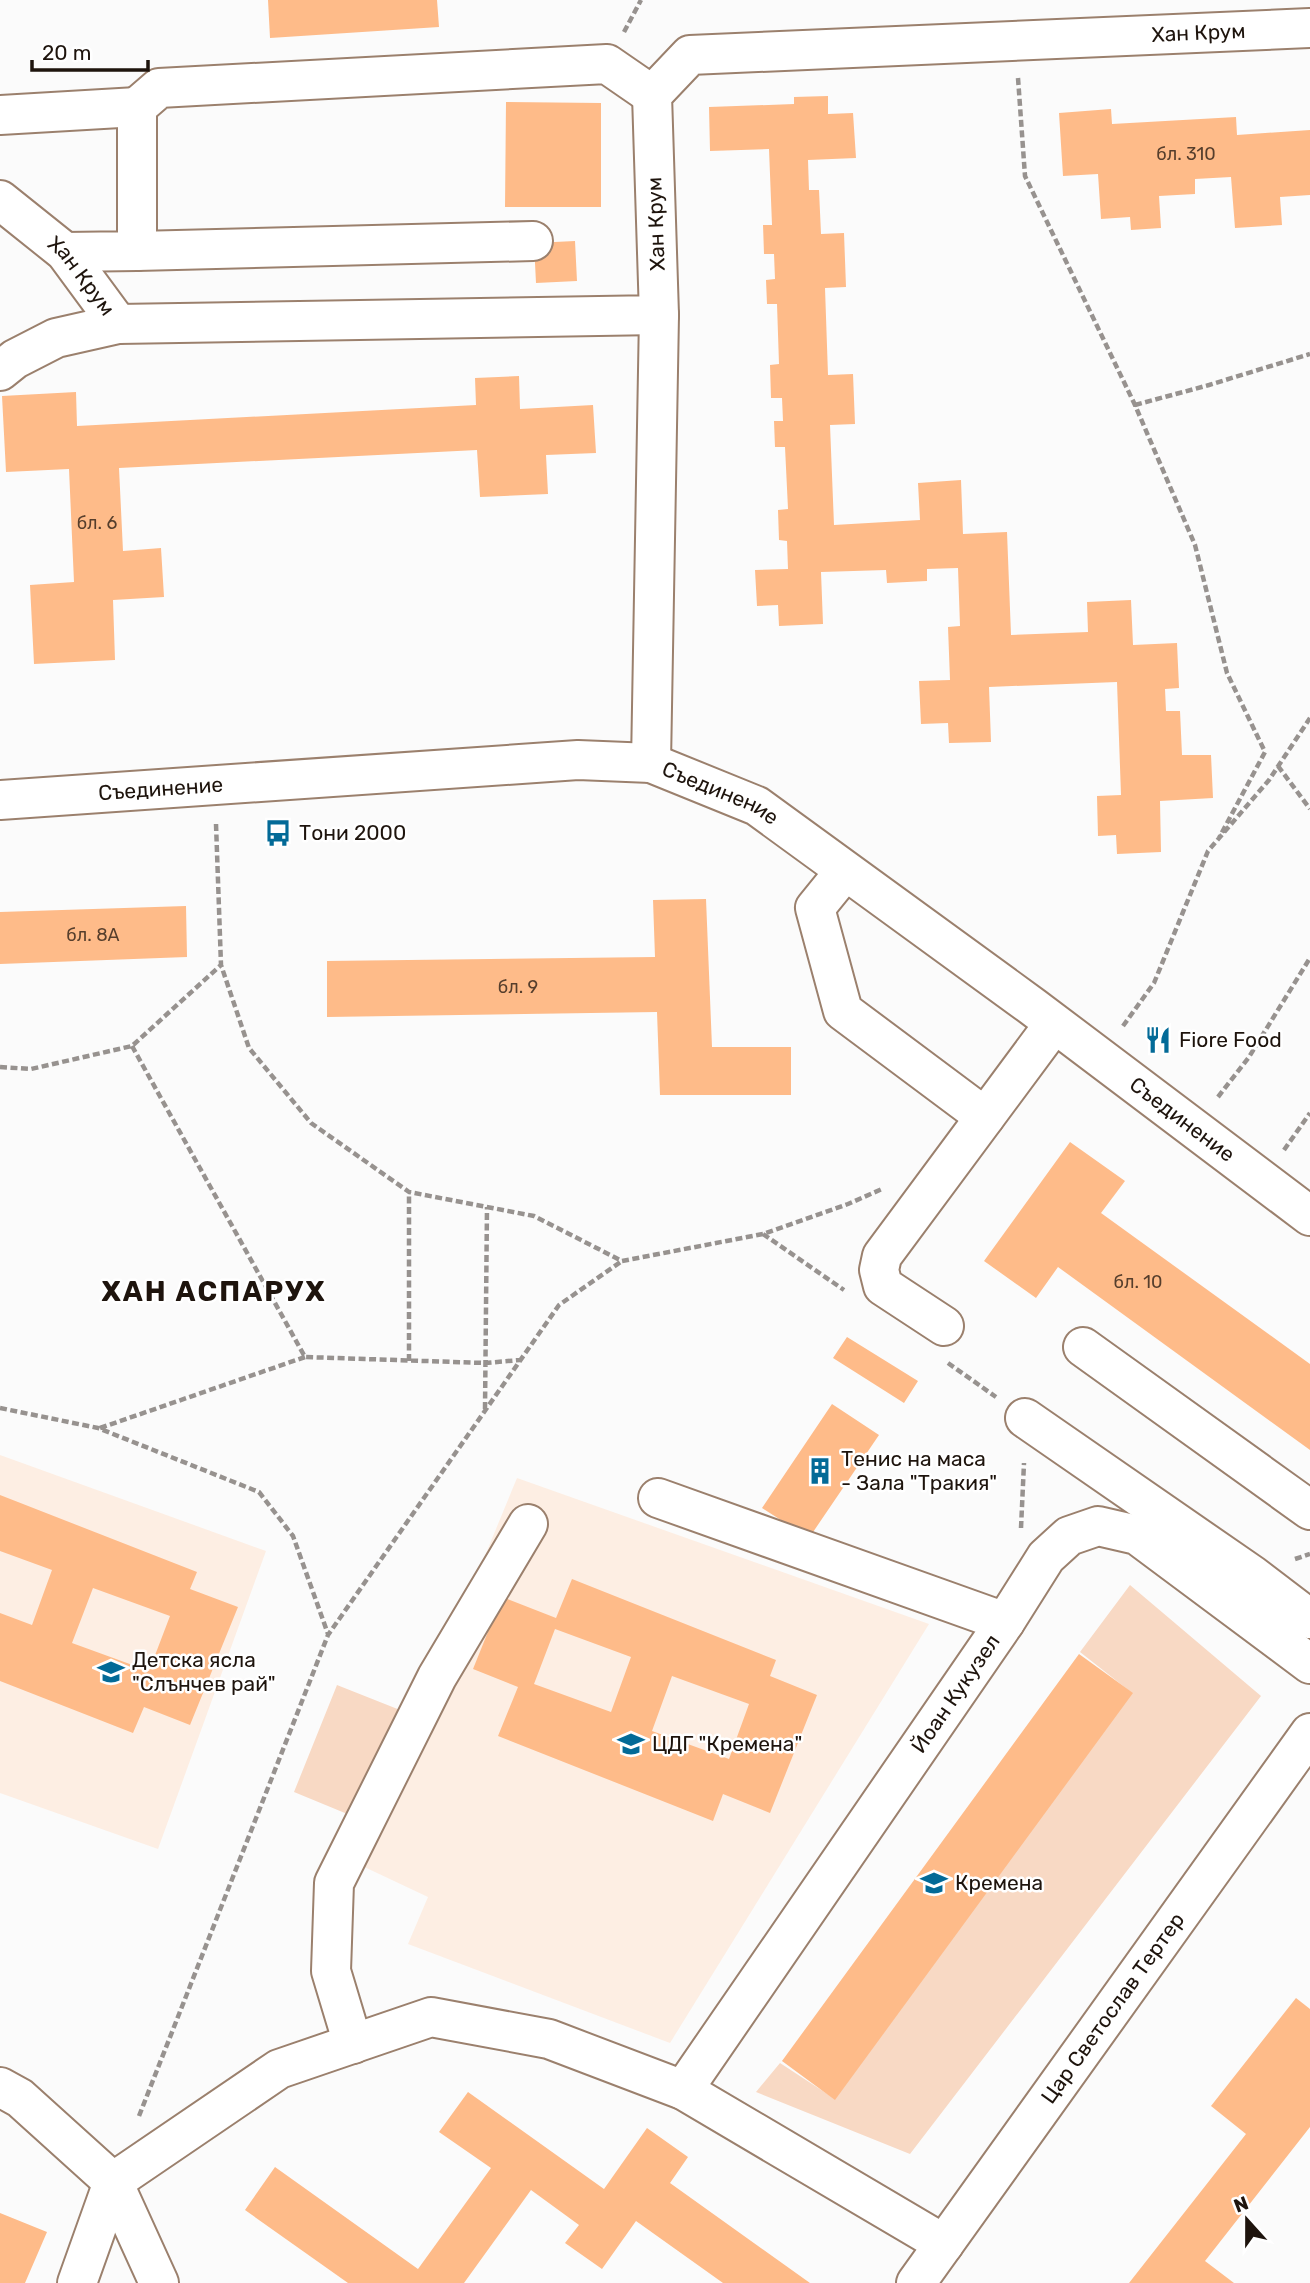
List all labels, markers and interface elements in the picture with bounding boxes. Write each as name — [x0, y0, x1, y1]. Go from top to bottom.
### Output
street label: Хан Крум — [1151, 18, 1246, 47]
scale bar — [32, 28, 147, 72]
text: 20 m — [42, 40, 91, 65]
house number: бл. 310 — [1156, 143, 1216, 165]
street label: Хан Крум — [641, 177, 670, 272]
street label: Хан Крум — [43, 230, 120, 320]
house number: бл. 6 — [77, 512, 117, 534]
street label: Съединение — [659, 756, 784, 830]
street label: Съединение — [97, 772, 224, 805]
bus stop icon: Тони 2000 — [263, 818, 293, 848]
place label: Тони 2000 — [299, 820, 406, 845]
house number: бл. 8А — [66, 924, 120, 946]
house number: бл. 9 — [498, 976, 538, 998]
restaurant icon: Fiore Food — [1143, 1025, 1173, 1055]
place label: Fiore Food — [1179, 1027, 1282, 1052]
street label: Съединение — [1125, 1071, 1240, 1167]
house number: бл. 10 — [1114, 1271, 1162, 1293]
district label: ХАН АСПАРУХ — [101, 1275, 327, 1308]
place label: Тенис на маса - Зала "Тракия" — [841, 1446, 997, 1495]
building icon: Тенис на маса - Зала "Тракия" — [805, 1456, 835, 1486]
street label: Йоан Кукузел — [906, 1629, 1005, 1758]
place label: Детска ясла "Слънчев рай" — [132, 1647, 276, 1696]
school or university icon: Детска ясла "Слънчев рай" — [96, 1657, 126, 1687]
school or university icon: ЦДГ "Кремена" — [616, 1729, 646, 1759]
place label: ЦДГ "Кремена" — [652, 1731, 802, 1756]
school or university icon: Кремена — [919, 1868, 949, 1898]
place label: Кремена — [955, 1870, 1043, 1895]
street label: Цар Светослав Тертер — [1036, 1908, 1189, 2108]
north arrow — [1212, 2185, 1282, 2255]
text: N — [1231, 2191, 1252, 2218]

